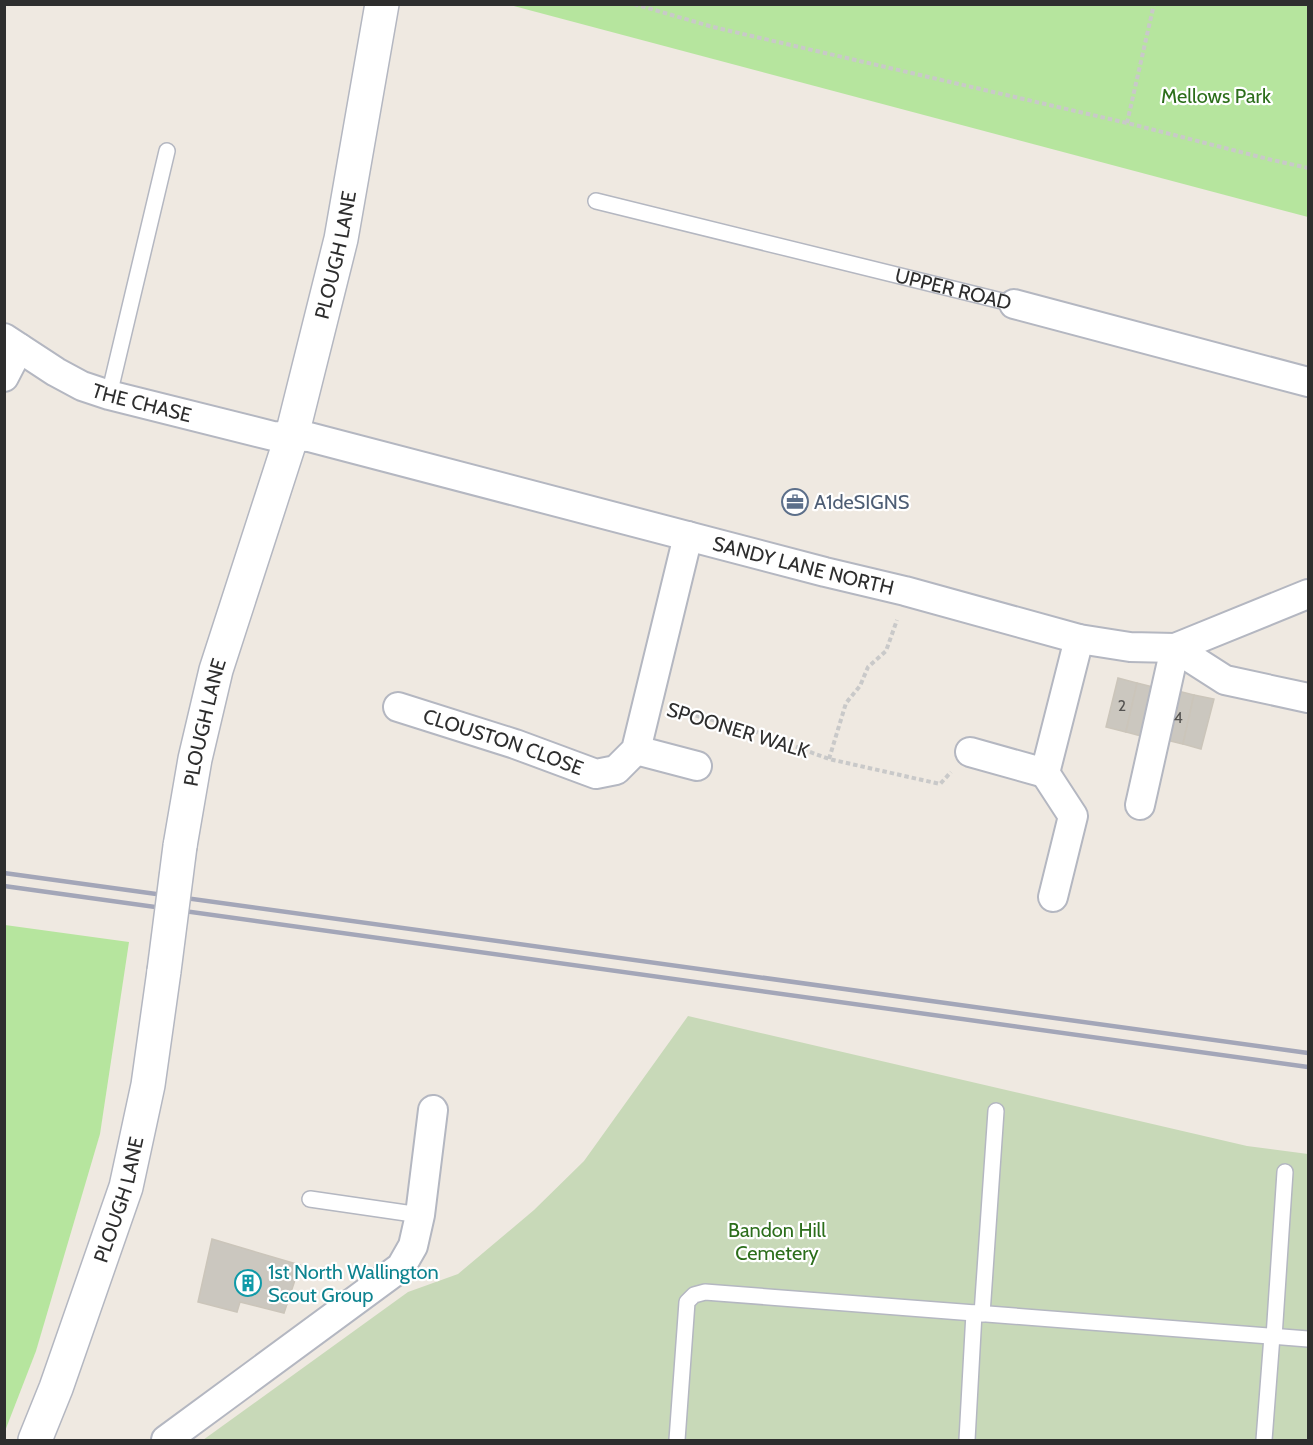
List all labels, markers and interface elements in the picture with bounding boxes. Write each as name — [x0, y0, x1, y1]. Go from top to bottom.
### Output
park label: Mellows Park — [1161, 84, 1271, 108]
street label: PLOUGH LANE — [309, 189, 361, 321]
street label: UPPER ROAD — [893, 263, 1014, 315]
street label: THE CHASE — [89, 378, 194, 427]
office icon: A1deSIGNS — [780, 487, 810, 517]
place label: A1deSIGNS — [814, 490, 910, 514]
street label: SANDY LANE NORTH — [710, 531, 896, 600]
street label: PLOUGH LANE — [178, 655, 231, 788]
house number: 2 — [1118, 696, 1126, 715]
street label: SPOONER WALK — [664, 697, 813, 763]
street label: CLOUSTON CLOSE — [420, 704, 587, 780]
house number: 4 — [1173, 708, 1183, 727]
street label: PLOUGH LANE — [89, 1134, 149, 1266]
park label: Bandon Hill Cemetery — [728, 1218, 826, 1265]
place label: 1st North Wallington Scout Group — [268, 1260, 439, 1307]
building icon: 1st North Wallington Scout Group — [233, 1268, 263, 1298]

